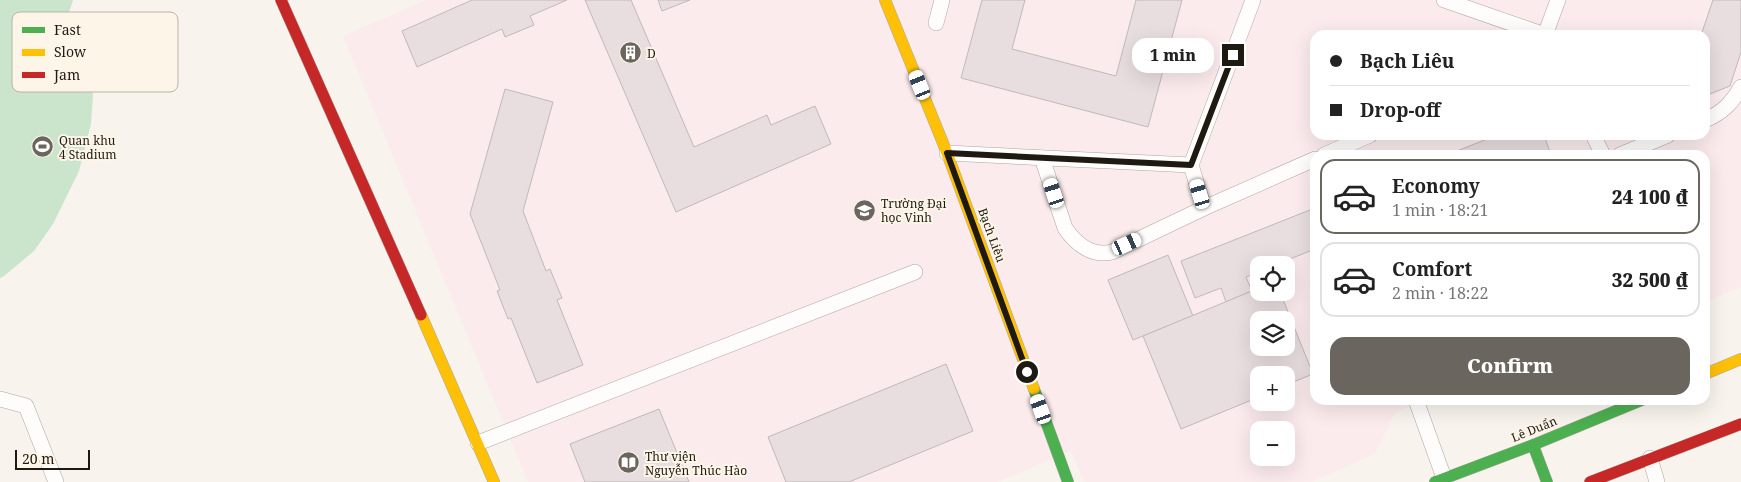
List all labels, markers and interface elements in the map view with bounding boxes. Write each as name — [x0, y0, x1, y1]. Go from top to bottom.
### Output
legend — [12, 12, 178, 92]
text: Fast — [54, 20, 81, 39]
callout: 1 min — [1133, 38, 1216, 72]
building icon: D — [619, 41, 643, 65]
text: Slow — [54, 42, 87, 61]
text: 1 min — [1150, 44, 1196, 66]
route end — [1222, 44, 1244, 66]
place label: D — [647, 45, 656, 62]
text: Bạch Liêu — [1360, 48, 1454, 74]
text: Jam — [53, 65, 80, 84]
car — [907, 68, 932, 102]
text: Drop-off — [1360, 97, 1440, 123]
place label: Quan khu 4 Stadium — [59, 132, 117, 163]
sports icon: Quan khu 4 Stadium — [31, 135, 55, 159]
text: Economy — [1392, 173, 1480, 199]
icon: car — [1332, 174, 1377, 219]
car — [1042, 176, 1065, 210]
car — [1188, 177, 1211, 211]
text: 24 100 ₫ — [1612, 184, 1688, 210]
place label: Trường Đại học Vinh — [881, 195, 946, 226]
school or university icon: Trường Đại học Vinh — [853, 198, 877, 222]
text: 1 min · 18:21 — [1392, 199, 1488, 221]
street label: Bạch Liêu — [974, 205, 1010, 265]
car — [1110, 231, 1143, 257]
map controls — [1250, 256, 1295, 466]
button: locate — [1250, 256, 1295, 301]
text: Comfort — [1392, 256, 1472, 282]
icon: car — [1332, 257, 1377, 302]
text: 32 500 ₫ — [1612, 267, 1688, 293]
text: 2 min · 18:22 — [1392, 282, 1488, 304]
button: layers — [1250, 311, 1295, 356]
button: Confirm — [1330, 337, 1690, 395]
route start — [1016, 361, 1038, 383]
button: + — [1250, 366, 1295, 411]
car — [1028, 392, 1053, 426]
street label: Lê Duẩn — [1509, 412, 1560, 446]
button: − — [1250, 421, 1295, 466]
scale bar — [15, 447, 90, 470]
place label: Thư viện Nguyễn Thúc Hào — [645, 448, 747, 479]
text: 20 m — [22, 449, 55, 468]
library icon: Thư viện Nguyễn Thúc Hào — [617, 451, 641, 475]

